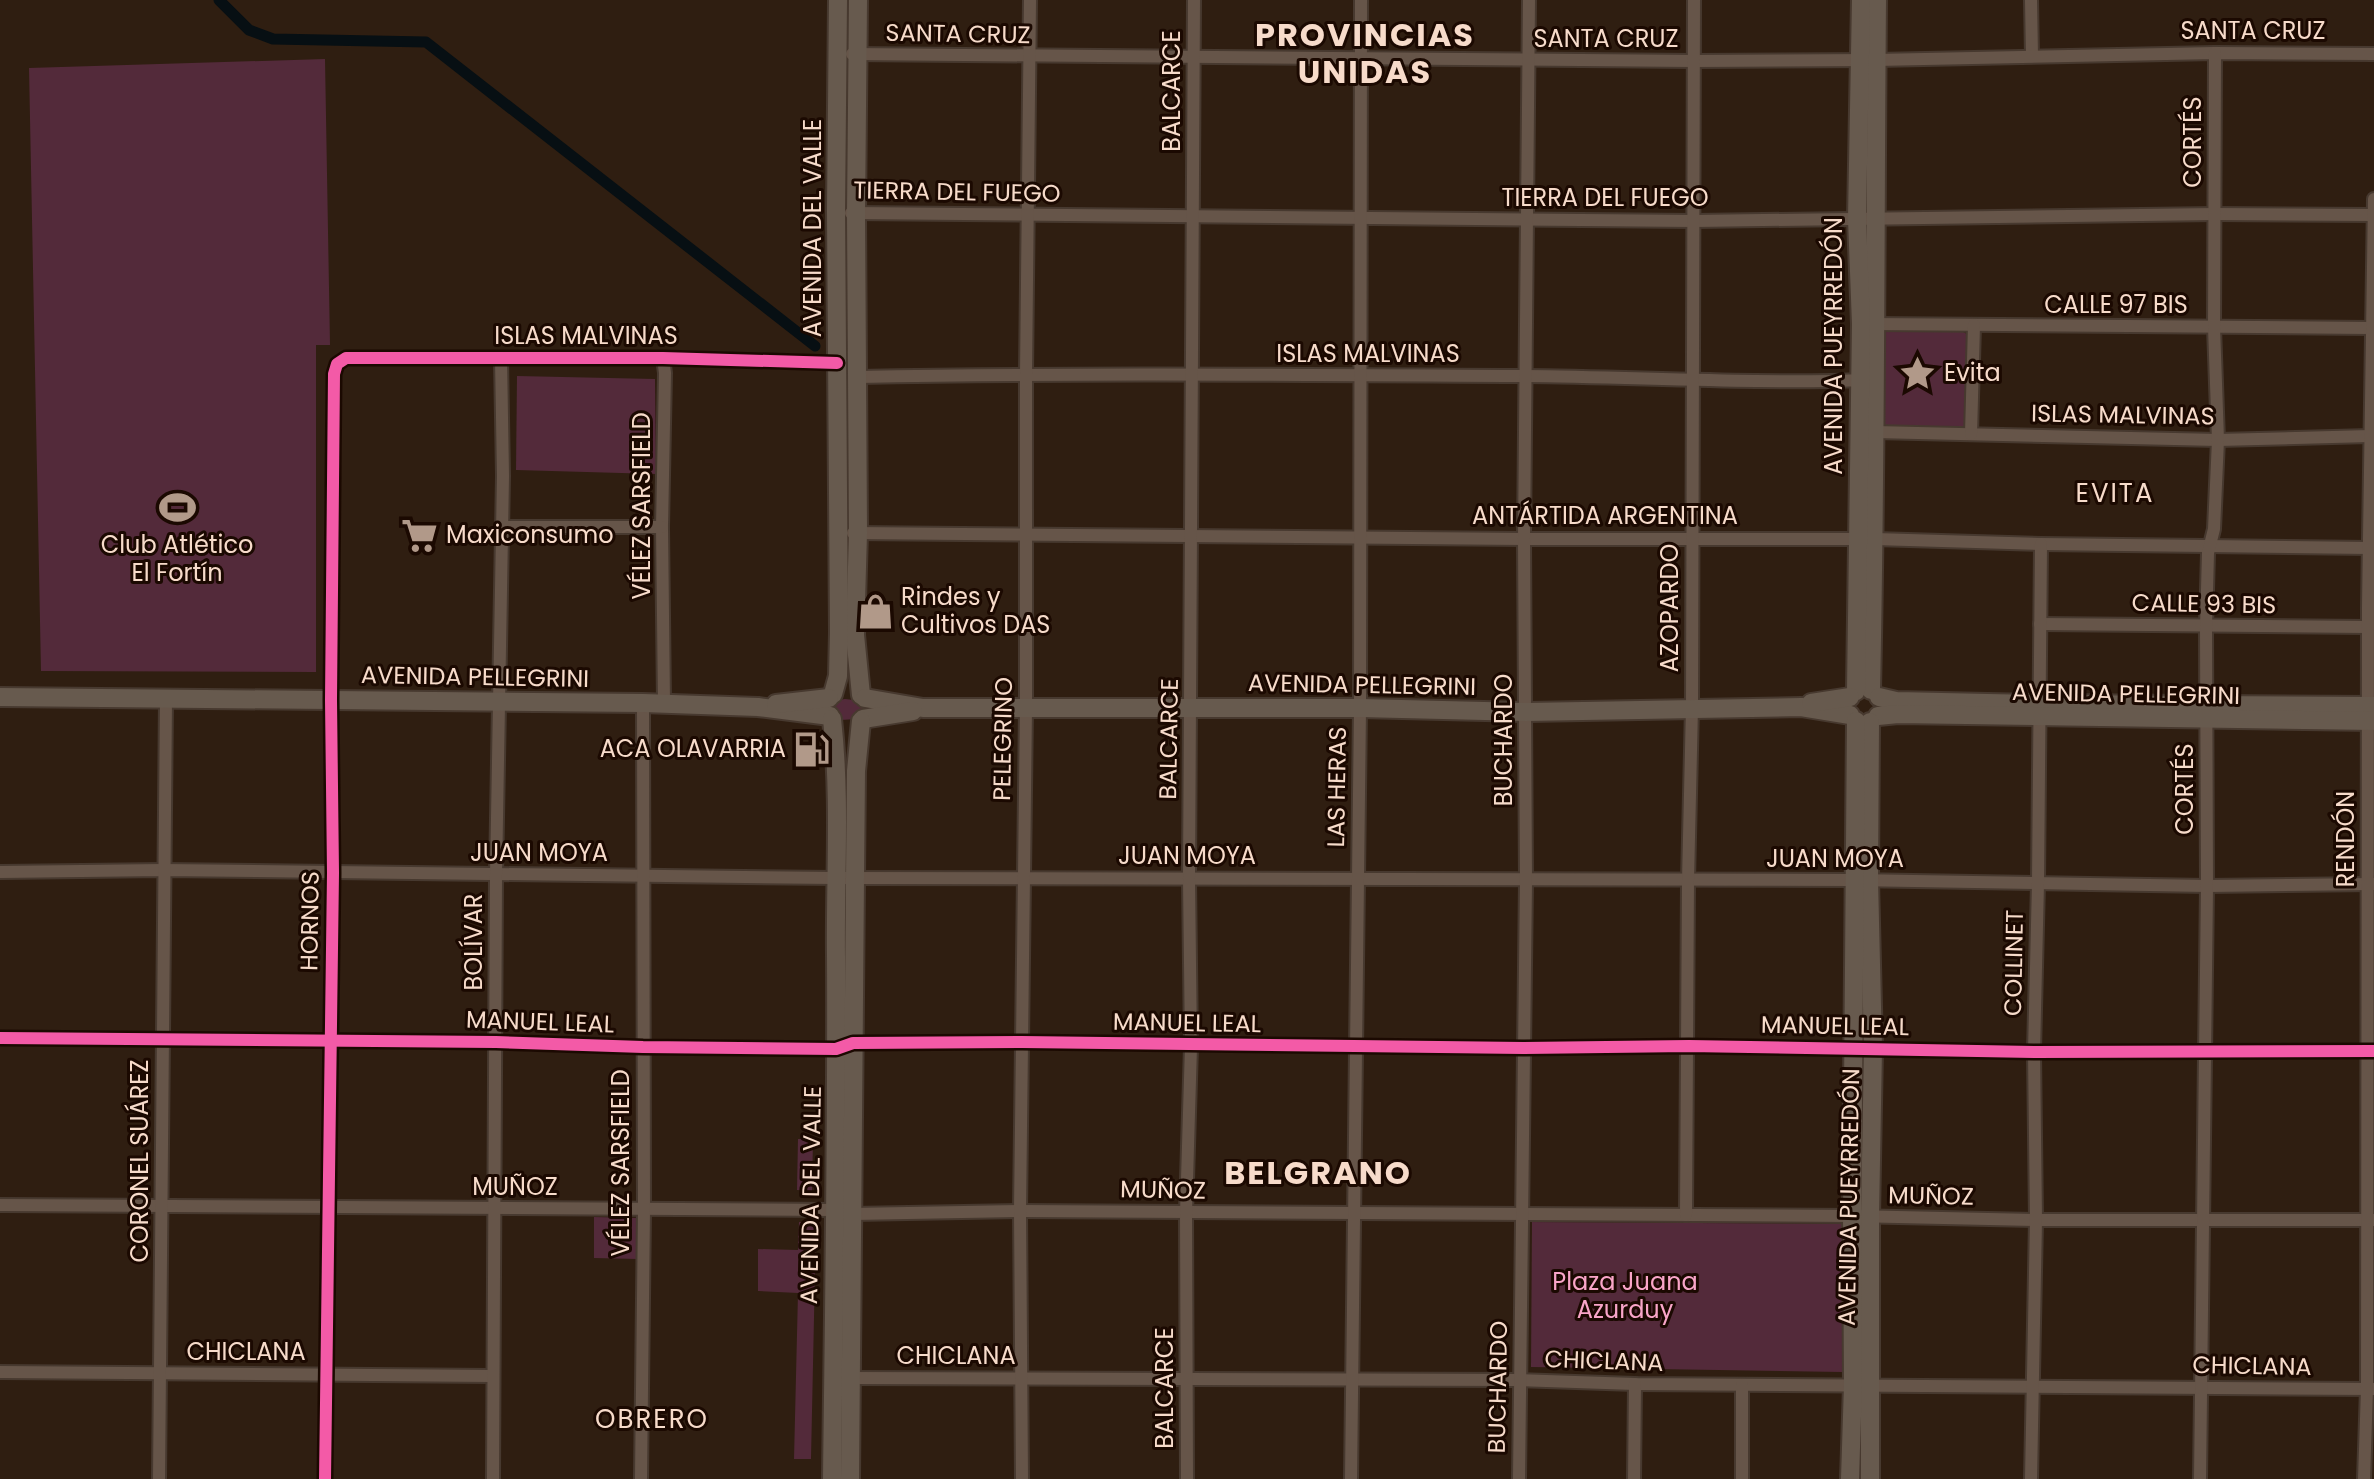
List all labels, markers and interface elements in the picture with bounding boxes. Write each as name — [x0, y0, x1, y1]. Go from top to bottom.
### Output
district label: PROVINCIAS UNIDAS — [1255, 12, 1475, 94]
street label: SANTA CRUZ — [2180, 14, 2326, 47]
street label: SANTA CRUZ — [885, 16, 1031, 51]
street label: SANTA CRUZ — [1533, 22, 1679, 55]
street label: BALCARCE — [1155, 30, 1188, 152]
street label: CORTÉS — [2176, 96, 2209, 188]
street label: AVENIDA DEL VALLE — [796, 119, 829, 337]
street label: TIERRA DEL FUEGO — [853, 173, 1061, 210]
street label: TIERRA DEL FUEGO — [1501, 181, 1709, 214]
street label: AVENIDA PUEYRREDÓN — [1817, 217, 1850, 475]
street label: CALLE 97 BIS — [2044, 288, 2188, 321]
street label: ISLAS MALVINAS — [494, 319, 678, 352]
street label: ISLAS MALVINAS — [1276, 337, 1460, 370]
place icon: Evita — [1899, 354, 1937, 392]
place label: Evita — [1944, 356, 2001, 389]
street label: ISLAS MALVINAS — [2031, 396, 2215, 433]
street label: VÉLEZ SARSFIELD — [625, 412, 658, 600]
district label: EVITA — [2076, 475, 2154, 511]
sports icon: Club Atlético El Fortín — [158, 489, 196, 527]
street label: ANTÁRTIDA ARGENTINA — [1472, 499, 1738, 532]
supermarket icon: Maxiconsumo — [401, 516, 439, 554]
place label: Maxiconsumo — [446, 518, 614, 551]
place label: Club Atlético El Fortín — [101, 528, 253, 589]
street label: AZOPARDO — [1653, 544, 1686, 672]
place label: Rindes y Cultivos DAS — [901, 580, 1050, 641]
street label: CALLE 93 BIS — [2131, 586, 2277, 621]
shop icon: Rindes y Cultivos DAS — [856, 592, 894, 630]
street label: AVENIDA PELLEGRINI — [361, 658, 589, 695]
street label: AVENIDA PELLEGRINI — [1248, 666, 1476, 703]
street label: BUCHARDO — [1487, 674, 1520, 806]
street label: AVENIDA PELLEGRINI — [2012, 675, 2240, 712]
street label: PELEGRINO — [985, 677, 1020, 801]
street label: BALCARCE — [1151, 678, 1186, 800]
street label: LAS HERAS — [1319, 726, 1354, 848]
fuel station icon: ACA OLAVARRIA — [793, 730, 831, 768]
place label: ACA OLAVARRIA — [600, 732, 786, 765]
street label: CORTÉS — [2168, 743, 2201, 835]
street label: RENDÓN — [2329, 791, 2362, 887]
street label: JUAN MOYA — [470, 836, 608, 869]
street label: JUAN MOYA — [1118, 839, 1256, 872]
street label: JUAN MOYA — [1766, 842, 1904, 875]
street label: HORNOS — [292, 871, 327, 971]
street label: BOLÍVAR — [457, 894, 490, 990]
street label: COLLINET — [1996, 910, 2031, 1016]
street label: MANUEL LEAL — [465, 1002, 615, 1041]
street label: MANUEL LEAL — [1113, 1005, 1261, 1040]
street label: MANUEL LEAL — [1761, 1008, 1909, 1043]
street label: CORONEL SUÁREZ — [123, 1059, 156, 1263]
street label: AVENIDA PUEYRREDÓN — [1830, 1068, 1867, 1326]
street label: VÉLEZ SARSFIELD — [604, 1069, 637, 1257]
street label: AVENIDA DEL VALLE — [792, 1085, 829, 1305]
district label: BELGRANO — [1224, 1150, 1412, 1195]
street label: MUÑOZ — [472, 1170, 558, 1203]
street label: MUÑOZ — [1120, 1172, 1206, 1207]
street label: MUÑOZ — [1888, 1178, 1974, 1213]
park label: Plaza Juana Azurduy — [1552, 1265, 1698, 1326]
street label: BUCHARDO — [1480, 1320, 1515, 1454]
street label: BALCARCE — [1148, 1327, 1181, 1449]
street label: CHICLANA — [186, 1335, 306, 1368]
street label: CHICLANA — [896, 1339, 1016, 1372]
street label: CHICLANA — [1544, 1342, 1664, 1379]
street label: CHICLANA — [2192, 1348, 2312, 1383]
district label: OBRERO — [595, 1401, 709, 1437]

